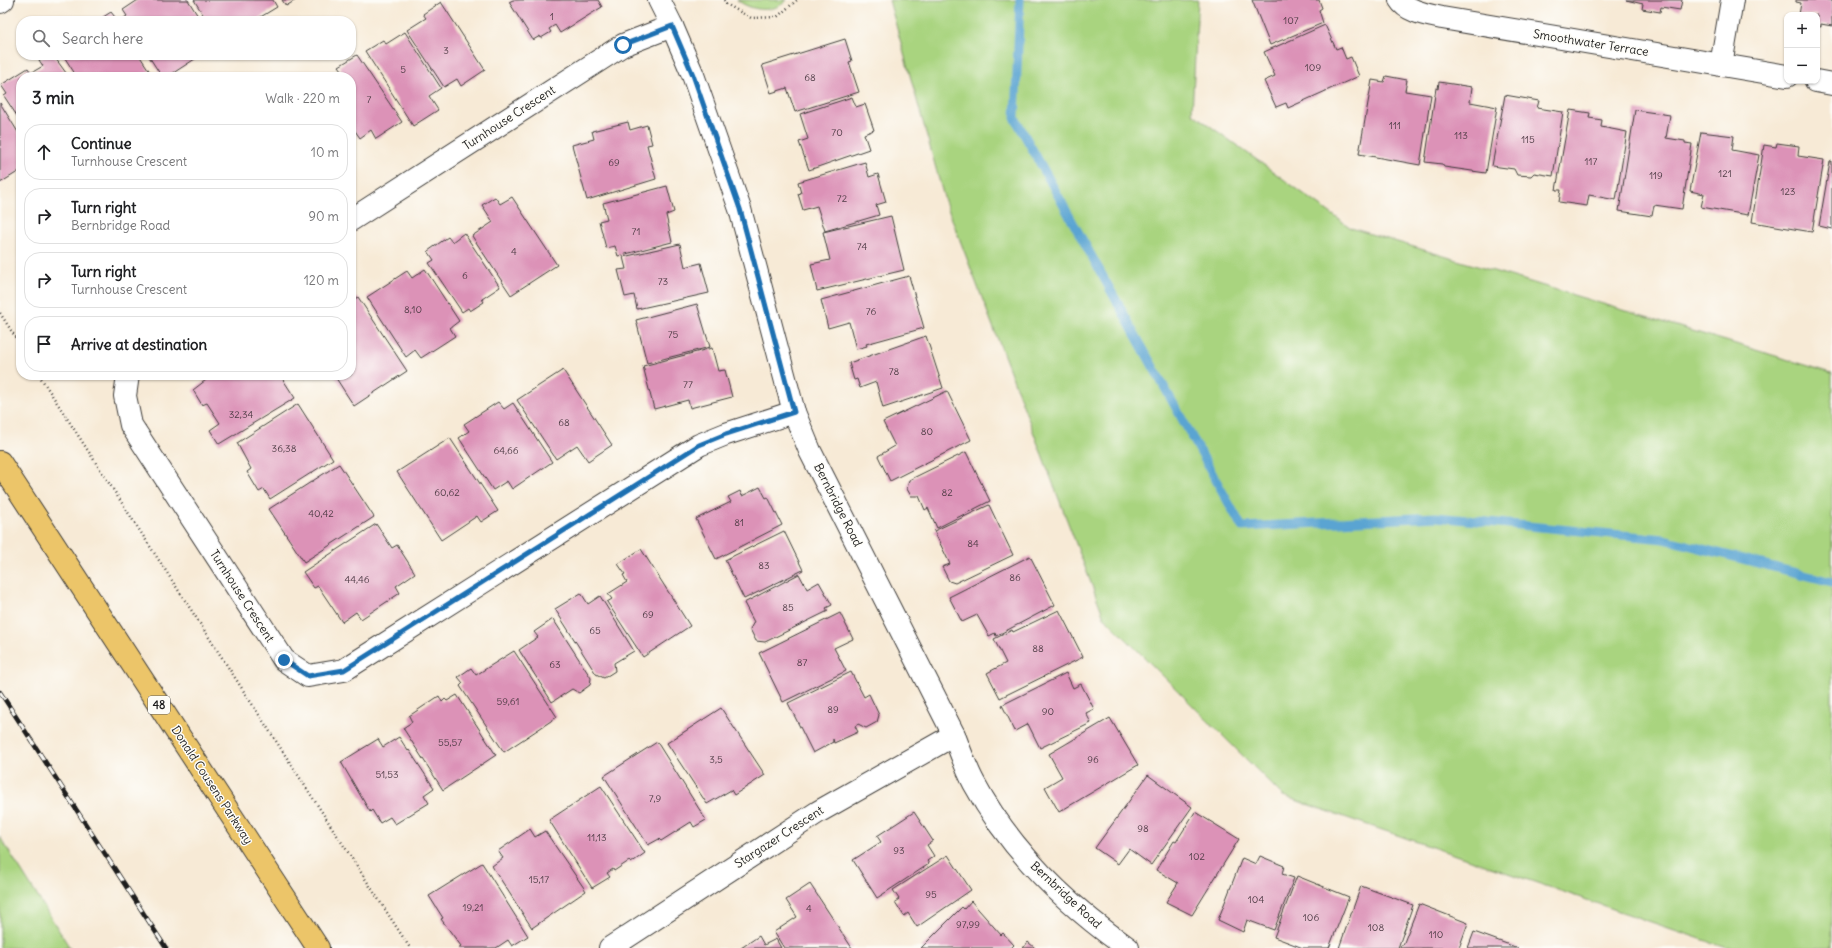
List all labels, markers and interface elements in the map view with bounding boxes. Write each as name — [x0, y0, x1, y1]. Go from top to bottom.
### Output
house number: 1 — [550, 10, 554, 23]
map controls — [1784, 12, 1820, 84]
button: + — [1784, 12, 1820, 48]
house number: 107 — [1283, 14, 1299, 27]
search box — [16, 16, 356, 60]
street label: Smoothwater Terrace — [1532, 26, 1650, 59]
icon: search — [30, 27, 52, 49]
text: Search here — [62, 29, 143, 48]
route start — [614, 36, 632, 54]
house number: 3 — [443, 44, 449, 57]
button: − — [1784, 48, 1820, 84]
house number: 109 — [1305, 61, 1321, 74]
house number: 5 — [400, 63, 406, 76]
house number: 68 — [804, 71, 816, 84]
street label: Turnhouse Crescent — [460, 82, 558, 153]
text: 3 min — [32, 87, 74, 109]
text: Walk · 220 m — [265, 90, 340, 107]
house number: 7 — [367, 93, 372, 106]
house number: 111 — [1389, 119, 1401, 132]
house number: 70 — [831, 126, 843, 139]
house number: 113 — [1454, 129, 1468, 142]
house number: 115 — [1521, 133, 1535, 146]
text: Continue — [71, 134, 132, 153]
icon: ahead — [33, 141, 55, 163]
text: 10 m — [311, 144, 339, 161]
text: Turnhouse Crescent — [71, 153, 187, 170]
house number: 117 — [1585, 155, 1598, 168]
house number: 69 — [608, 156, 620, 169]
house number: 121 — [1718, 167, 1732, 180]
house number: 119 — [1649, 169, 1663, 182]
house number: 123 — [1780, 185, 1796, 198]
house number: 72 — [837, 192, 848, 205]
text: Turn right — [71, 198, 136, 217]
icon: right — [33, 205, 55, 227]
text: 90 m — [308, 208, 339, 225]
text: Bernbridge Road — [71, 217, 170, 234]
house number: 71 — [632, 225, 640, 238]
house number: 74 — [857, 240, 867, 253]
house number: 4 — [511, 245, 517, 258]
text: Turn right — [71, 262, 136, 281]
icon: right — [33, 269, 55, 291]
house number: 6 — [462, 269, 468, 282]
text: 120 m — [304, 272, 339, 289]
house number: 73 — [658, 275, 669, 288]
text: Turnhouse Crescent — [71, 281, 187, 298]
house number: 8,10 — [404, 303, 422, 316]
house number: 76 — [866, 305, 876, 318]
house number: 75 — [668, 328, 679, 341]
icon: arrive — [33, 333, 55, 355]
text: Arrive at destination — [71, 335, 207, 354]
house number: 78 — [889, 365, 900, 378]
house number: 77 — [683, 378, 693, 391]
house number: 32,34 — [229, 408, 254, 421]
house number: 68 — [558, 416, 570, 429]
house number: 80 — [921, 425, 933, 438]
house number: 36,38 — [272, 442, 297, 455]
house number: 64,66 — [493, 444, 519, 457]
street label: Bernbridge Road — [811, 461, 866, 549]
house number: 60,62 — [434, 486, 460, 499]
house number: 82 — [941, 486, 953, 499]
house number: 40,42 — [308, 507, 334, 520]
house number: 81 — [734, 516, 744, 529]
house number: 84 — [967, 537, 979, 550]
street label: Turnhouse Crescent — [207, 547, 278, 645]
house number: 83 — [758, 559, 770, 572]
house number: 86 — [1009, 571, 1021, 584]
house number: 44,46 — [344, 573, 370, 586]
house number: 85 — [782, 601, 794, 614]
house number: 69 — [642, 608, 654, 621]
house number: 65 — [589, 624, 601, 637]
house number: 88 — [1032, 642, 1044, 655]
route end — [275, 651, 293, 669]
house number: 87 — [797, 656, 807, 669]
house number: 63 — [549, 658, 561, 671]
house number: 59,61 — [496, 695, 520, 708]
road number: 48 — [148, 696, 170, 714]
house number: 89 — [827, 703, 839, 716]
house number: 90 — [1042, 705, 1054, 718]
street label: Donald Cousens Parkway — [168, 723, 256, 847]
house number: 55,57 — [438, 736, 462, 749]
house number: 3,5 — [709, 753, 723, 766]
house number: 96 — [1087, 753, 1099, 766]
house number: 51,53 — [375, 768, 399, 781]
house number: 7,9 — [649, 792, 662, 805]
street label: Stargazer Crescent — [731, 802, 826, 871]
house number: 98 — [1137, 822, 1149, 835]
house number: 11,13 — [587, 831, 607, 844]
house number: 93 — [893, 844, 905, 857]
house number: 102 — [1189, 850, 1206, 863]
street label: Bernbridge Road — [1028, 858, 1105, 931]
house number: 15,17 — [529, 873, 549, 886]
house number: 95 — [925, 888, 937, 901]
house number: 104 — [1248, 893, 1264, 906]
house number: 19,21 — [462, 901, 484, 914]
house number: 4 — [806, 902, 812, 915]
house number: 106 — [1303, 911, 1319, 924]
house number: 97,99 — [956, 918, 980, 931]
house number: 108 — [1368, 921, 1384, 934]
house number: 110 — [1429, 928, 1443, 941]

